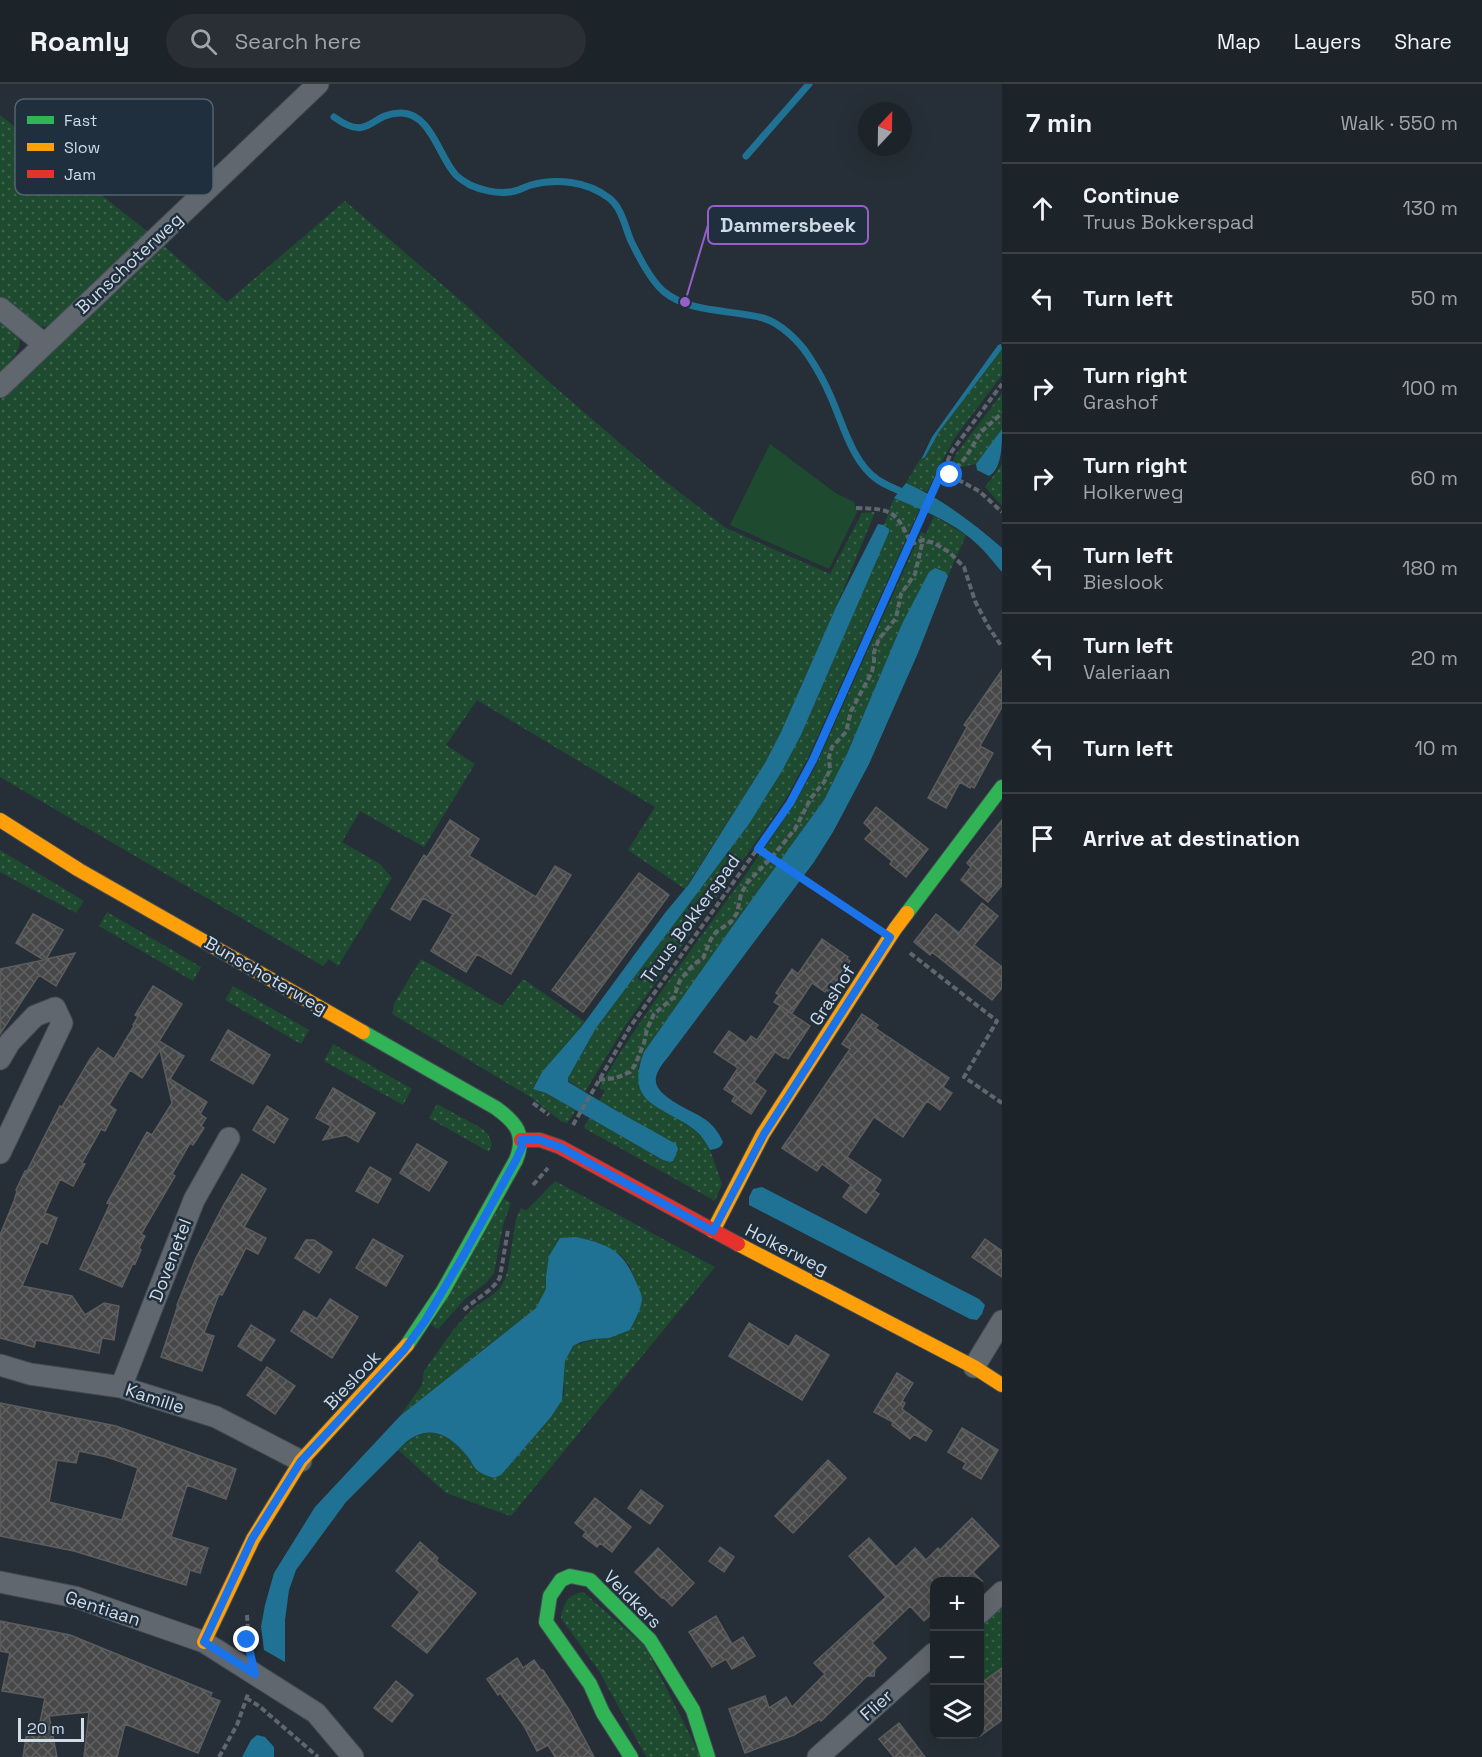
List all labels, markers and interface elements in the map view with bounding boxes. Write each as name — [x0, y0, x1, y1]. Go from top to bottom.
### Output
search box — [166, 14, 586, 68]
text: Roamly — [30, 23, 130, 59]
icon: search — [187, 25, 220, 58]
text: Search here — [235, 27, 361, 55]
text: Map — [1217, 28, 1261, 55]
text: Layers — [1294, 28, 1361, 55]
text: Share — [1394, 28, 1452, 55]
legend — [15, 99, 213, 195]
north arrow — [858, 102, 912, 156]
text: 7 min — [1026, 106, 1092, 140]
text: Fast — [64, 110, 97, 131]
text: Walk · 550 m — [1340, 110, 1458, 136]
text: Slow — [64, 137, 100, 158]
text: Jam — [64, 164, 96, 185]
text: Continue — [1083, 181, 1179, 209]
icon: ahead — [1026, 192, 1059, 225]
text: 130 m — [1402, 195, 1458, 221]
callout: Dammersbeek — [708, 206, 868, 244]
street label: Bunschoterweg — [71, 208, 187, 318]
text: Truus Bokkerspad — [1083, 209, 1254, 235]
text: Dammersbeek — [720, 212, 856, 238]
icon: left — [1026, 282, 1059, 315]
text: Turn left — [1083, 284, 1173, 312]
text: 50 m — [1411, 285, 1458, 311]
text: Turn right — [1083, 361, 1188, 389]
icon: right — [1026, 372, 1059, 405]
text: 100 m — [1402, 375, 1458, 401]
text: Grashof — [1083, 389, 1158, 415]
text: Turn right — [1083, 451, 1188, 479]
route start — [936, 461, 962, 487]
icon: right — [1026, 462, 1059, 495]
text: 60 m — [1411, 465, 1458, 491]
text: Holkerweg — [1083, 479, 1184, 505]
text: Turn left — [1083, 541, 1173, 569]
icon: left — [1026, 552, 1059, 585]
text: 180 m — [1402, 555, 1458, 581]
text: Bieslook — [1083, 569, 1164, 595]
text: Turn left — [1083, 631, 1173, 659]
icon: left — [1026, 642, 1059, 675]
text: 20 m — [1411, 645, 1458, 671]
text: Valeriaan — [1083, 659, 1171, 685]
icon: left — [1026, 732, 1059, 765]
text: Turn left — [1083, 734, 1173, 762]
text: 10 m — [1414, 735, 1458, 761]
icon: arrive — [1026, 822, 1059, 855]
text: Arrive at destination — [1083, 824, 1300, 852]
street label: Truus Bokkerspad — [635, 850, 745, 988]
street label: Bunschoterweg — [201, 931, 331, 1019]
street label: Grashof — [804, 960, 860, 1030]
street label: Dovenetel — [144, 1215, 196, 1305]
street label: Holkerweg — [741, 1218, 833, 1280]
street label: Bieslook — [319, 1345, 385, 1414]
street label: Kamille — [123, 1378, 187, 1418]
street label: Veldkers — [599, 1565, 667, 1633]
map controls — [930, 1577, 984, 1739]
button: + — [930, 1577, 984, 1631]
street label: Gentiaan — [62, 1585, 144, 1631]
route end — [233, 1626, 259, 1652]
button: − — [930, 1631, 984, 1685]
street label: Flier — [855, 1684, 897, 1726]
button: layers — [930, 1685, 984, 1739]
scale bar — [18, 1715, 84, 1742]
text: 20 m — [27, 1718, 65, 1739]

